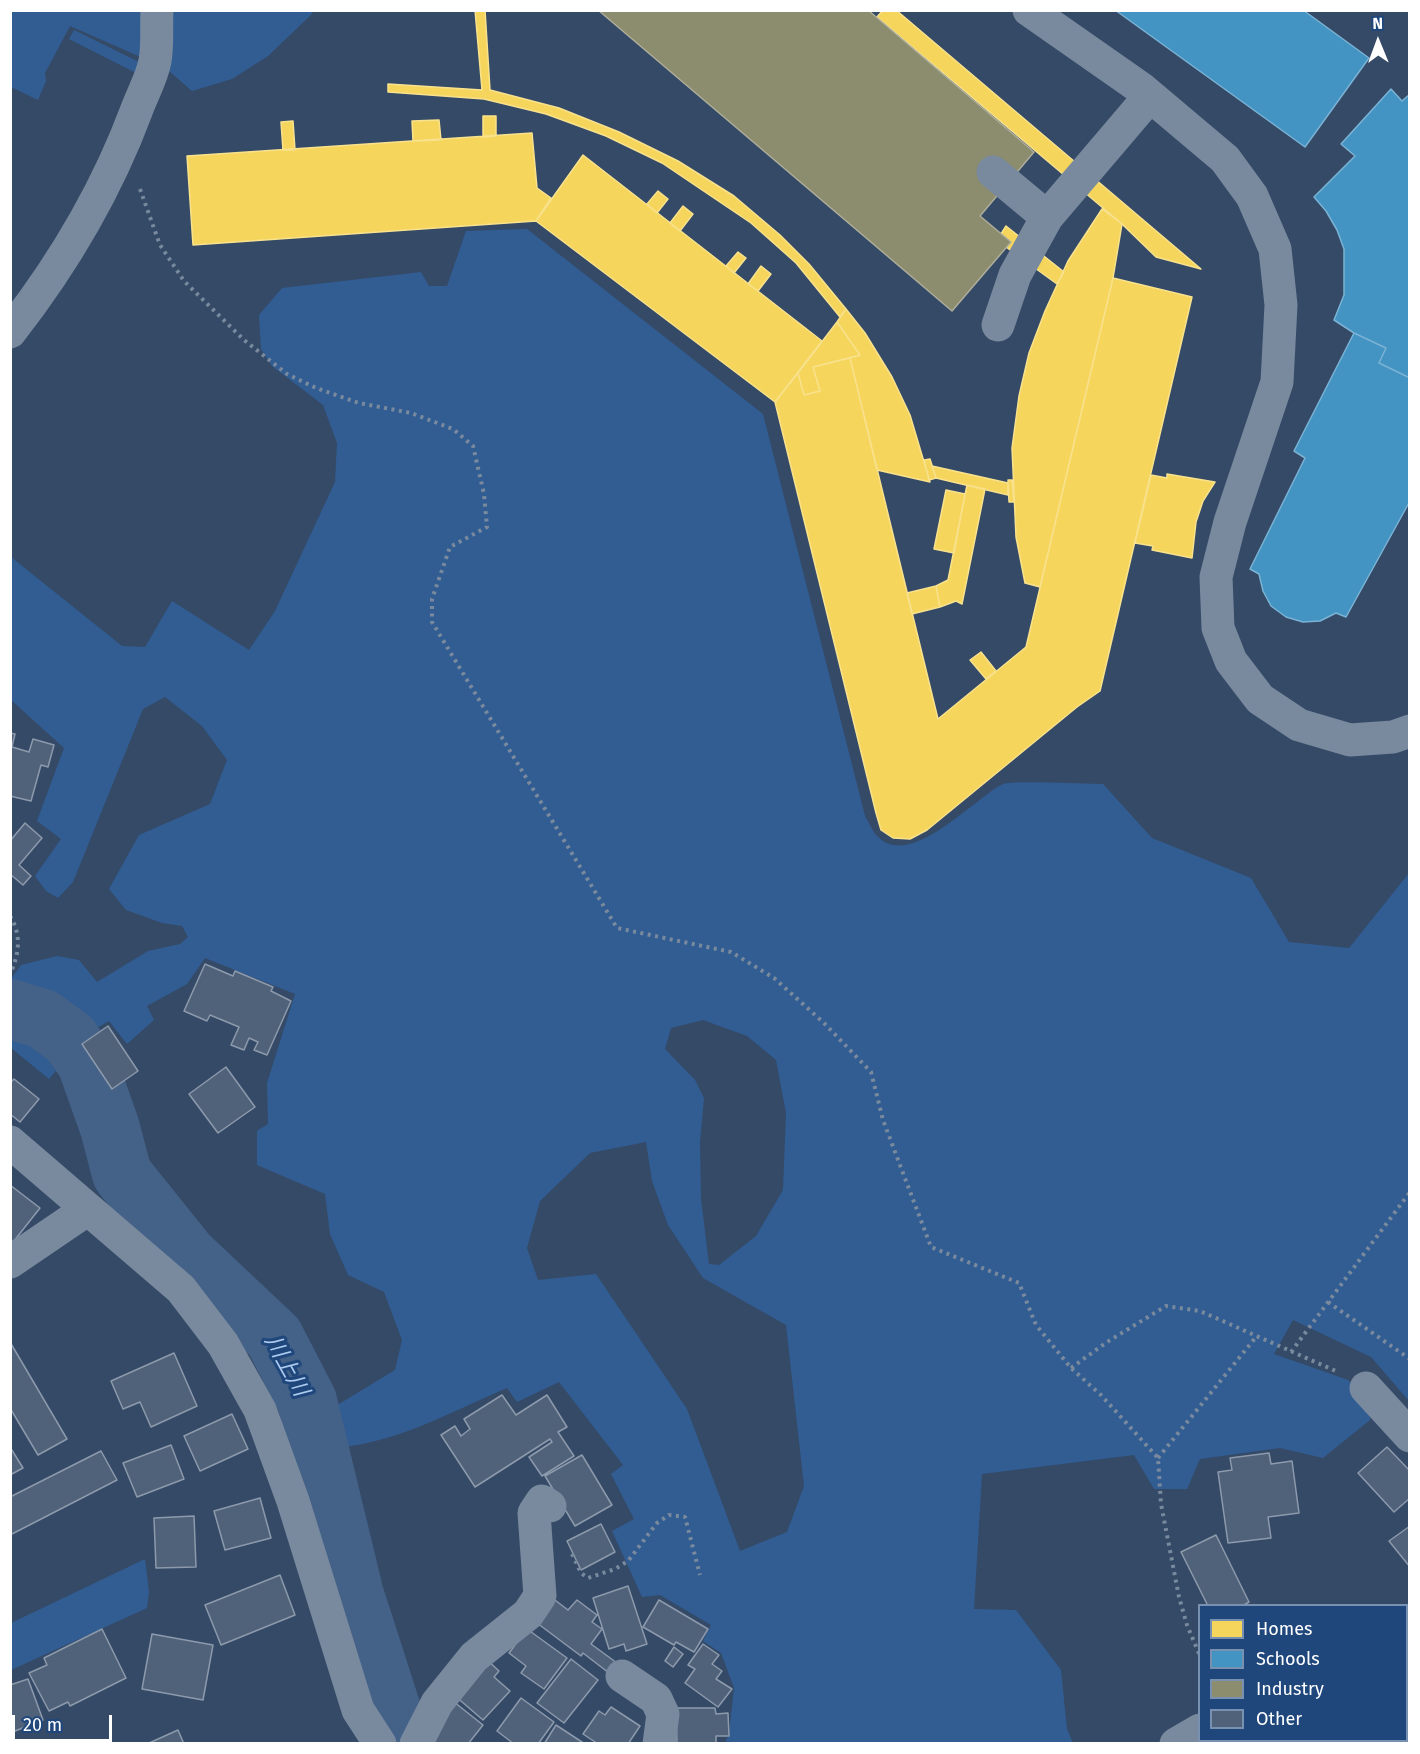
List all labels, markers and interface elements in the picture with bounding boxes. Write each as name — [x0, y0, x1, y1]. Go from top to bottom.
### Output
north arrow — [1348, 12, 1408, 72]
text: N — [1372, 14, 1383, 33]
water label: 川上川 — [258, 1331, 314, 1401]
legend — [1198, 1604, 1408, 1742]
text: Homes — [1256, 1618, 1312, 1640]
text: Schools — [1256, 1648, 1320, 1670]
text: Industry — [1256, 1678, 1324, 1700]
scale bar — [15, 1703, 116, 1741]
text: Other — [1256, 1708, 1302, 1730]
text: 20 m — [23, 1714, 62, 1736]

